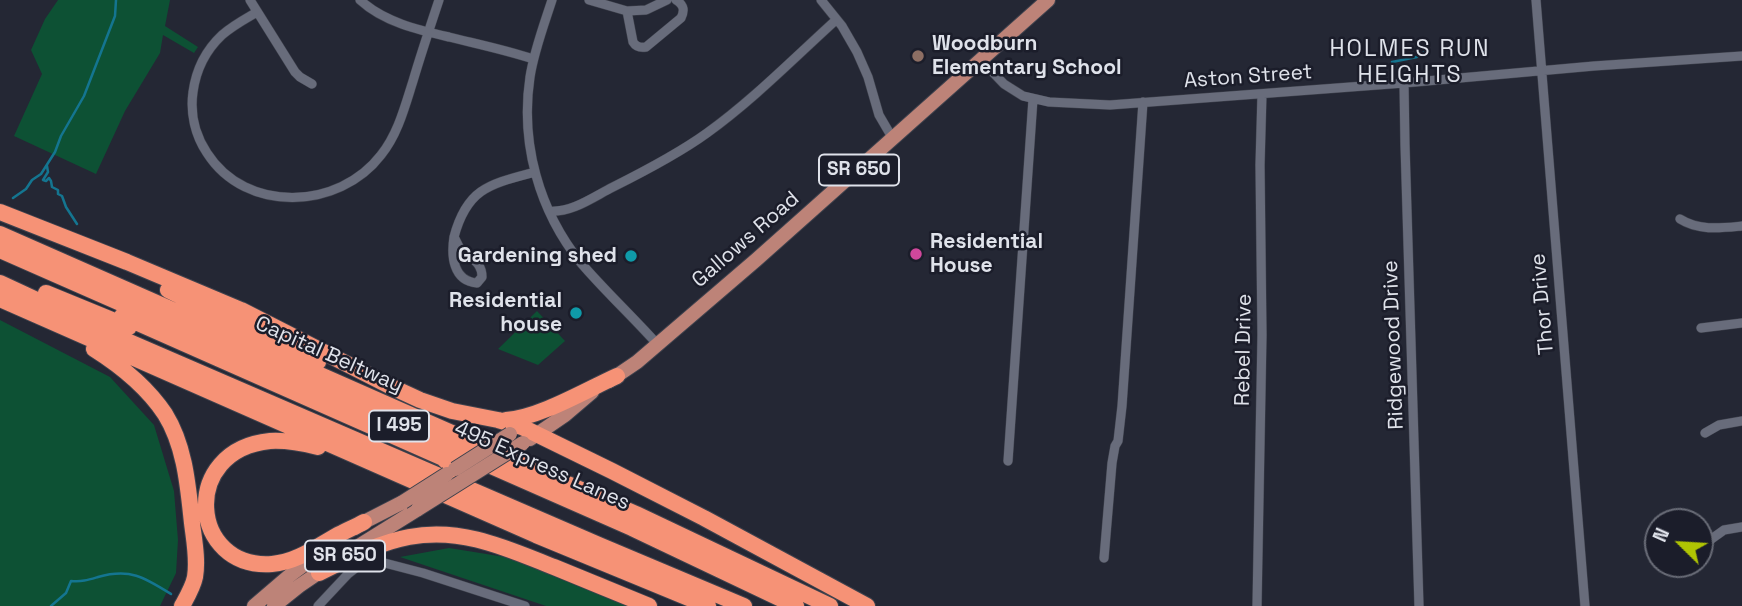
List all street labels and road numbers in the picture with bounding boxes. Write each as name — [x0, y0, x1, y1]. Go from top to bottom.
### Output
street label: Aston Street — [1183, 60, 1313, 94]
road number: SR 650 — [819, 154, 899, 186]
street label: Gallows Road — [687, 187, 805, 293]
street label: Thor Drive — [1526, 252, 1560, 356]
street label: Ridgewood Drive — [1378, 260, 1410, 430]
street label: Rebel Drive — [1230, 294, 1258, 406]
street label: Capital Beltway — [251, 311, 407, 399]
road number: I 495 — [369, 410, 429, 442]
street label: 495 Express Lanes — [450, 416, 634, 516]
road number: SR 650 — [305, 540, 385, 572]

